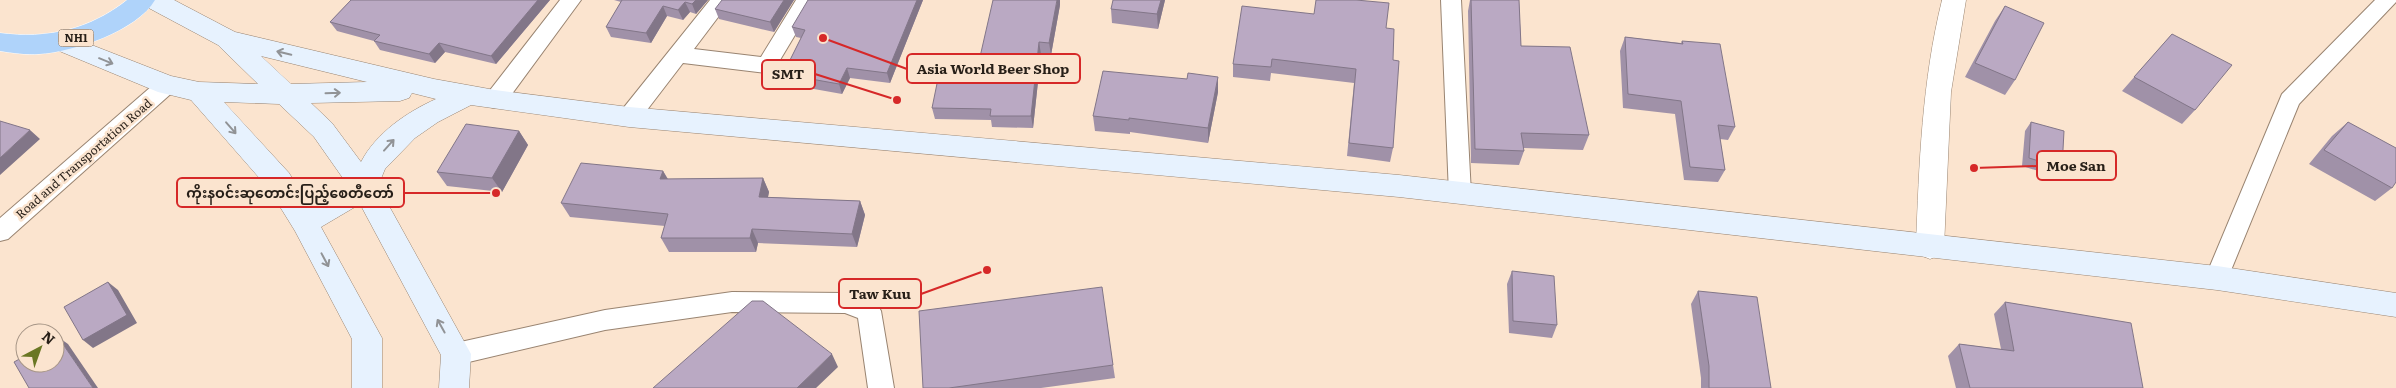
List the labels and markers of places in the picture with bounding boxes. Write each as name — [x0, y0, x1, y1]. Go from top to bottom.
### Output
callout: Asia World Beer Shop — [907, 54, 1080, 83]
callout: SMT — [762, 60, 815, 89]
callout: Moe San — [2037, 151, 2116, 180]
callout: ကိုးနဝင်းဆုတောင်းပြည့်စေတီတော် — [177, 178, 404, 207]
callout: Taw Kuu — [839, 279, 921, 308]

